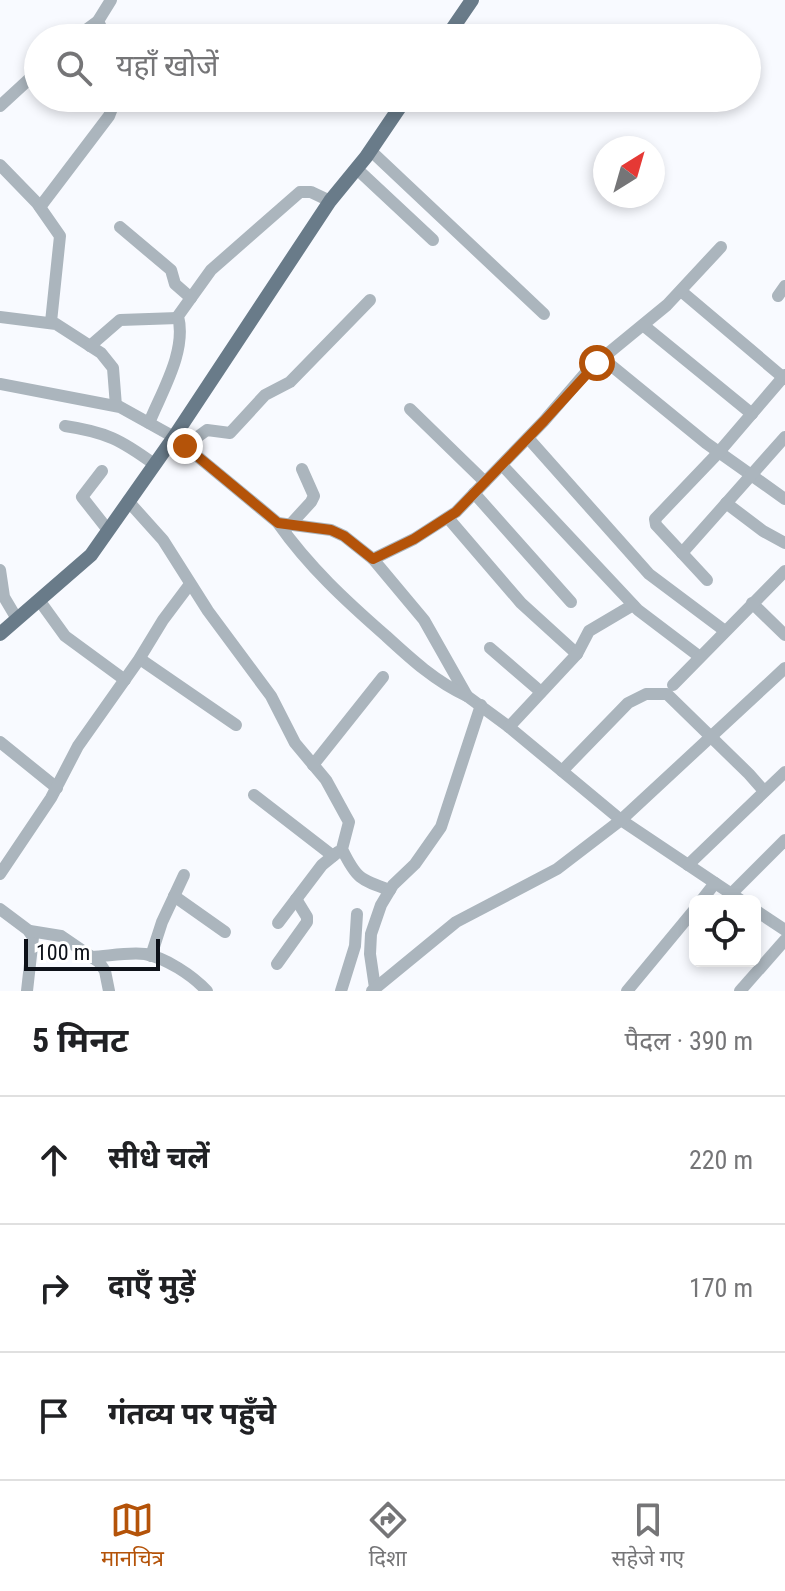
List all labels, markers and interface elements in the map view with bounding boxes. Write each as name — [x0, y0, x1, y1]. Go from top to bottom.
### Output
search box — [24, 24, 761, 112]
icon: search — [52, 46, 96, 90]
text: यहाँ खोजें — [116, 48, 219, 83]
north arrow — [593, 136, 665, 208]
route start — [579, 345, 615, 381]
route end — [167, 428, 203, 464]
map controls — [689, 895, 761, 967]
button: locate — [689, 895, 761, 967]
scale bar — [24, 935, 160, 971]
text: 100 m — [36, 940, 90, 965]
text: 5 मिनट — [32, 1020, 128, 1060]
text: पैदल · 390 m — [624, 1026, 753, 1056]
icon: ahead — [32, 1138, 76, 1182]
text: सीधे चलें — [108, 1140, 209, 1175]
text: 220 m — [689, 1145, 753, 1175]
icon: right — [32, 1266, 76, 1310]
text: दाएँ मुड़ें — [108, 1268, 195, 1303]
text: 170 m — [689, 1273, 753, 1303]
icon: arrive — [32, 1394, 76, 1438]
text: गंतव्य पर पहुँचे — [108, 1396, 276, 1431]
tab: मानचित्र — [101, 1498, 164, 1575]
tab: दिशा — [366, 1498, 410, 1575]
tab: सहेजे गए — [612, 1498, 684, 1575]

